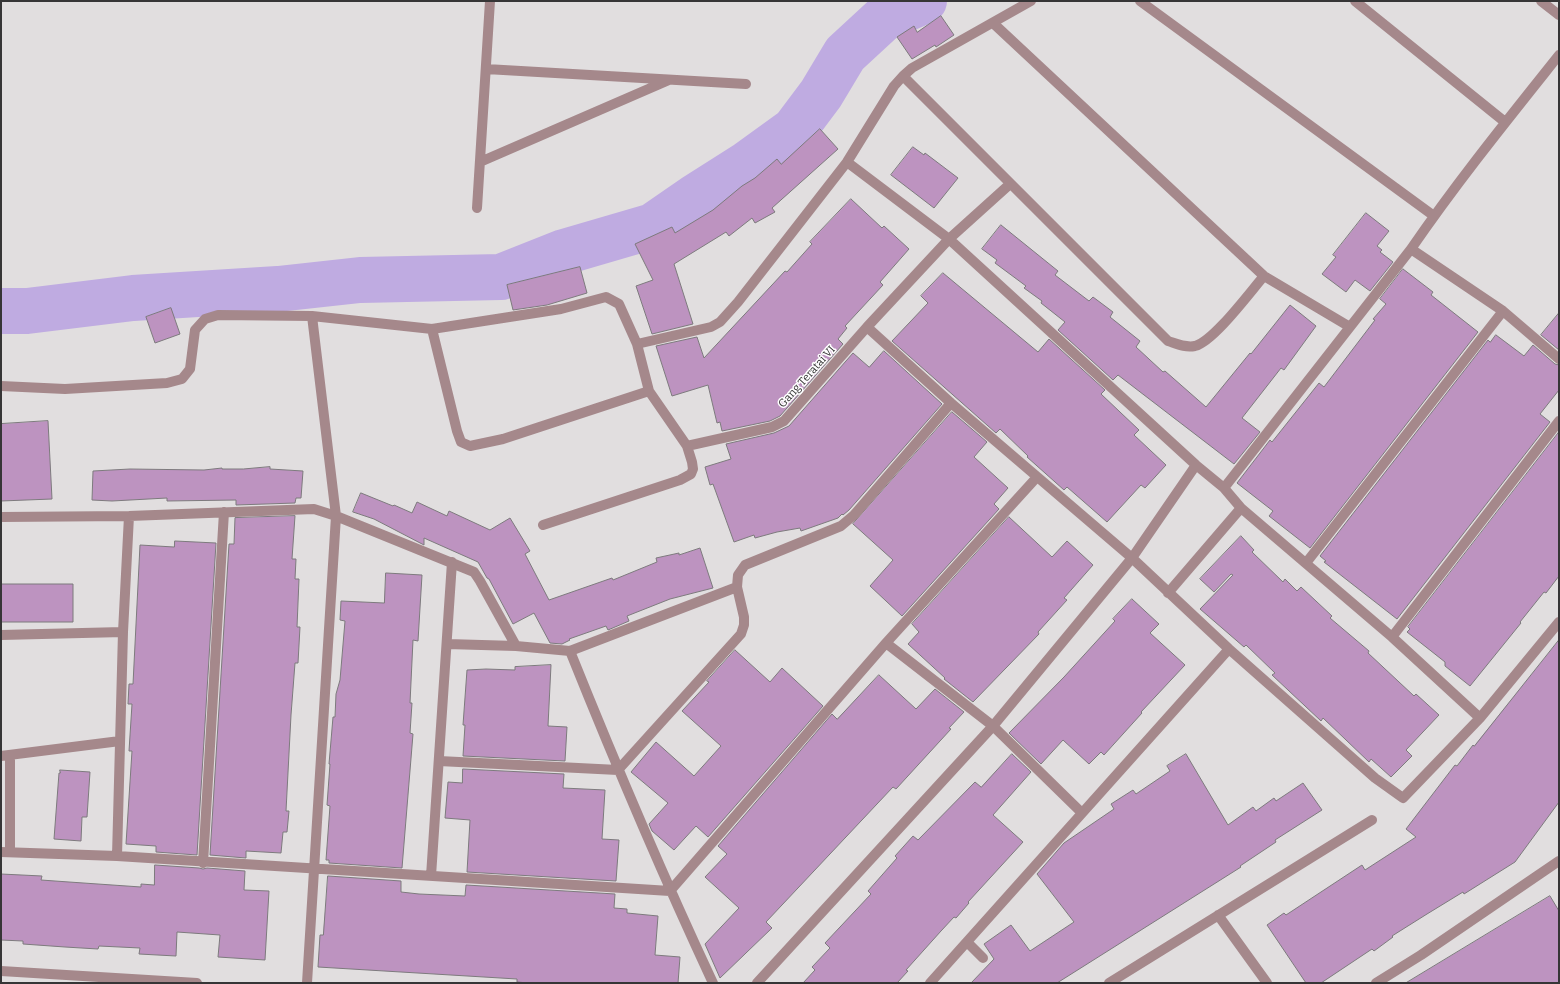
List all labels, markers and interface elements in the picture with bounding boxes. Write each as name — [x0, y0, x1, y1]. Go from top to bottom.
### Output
street label: Gang Teratai VI — [776, 343, 838, 411]

